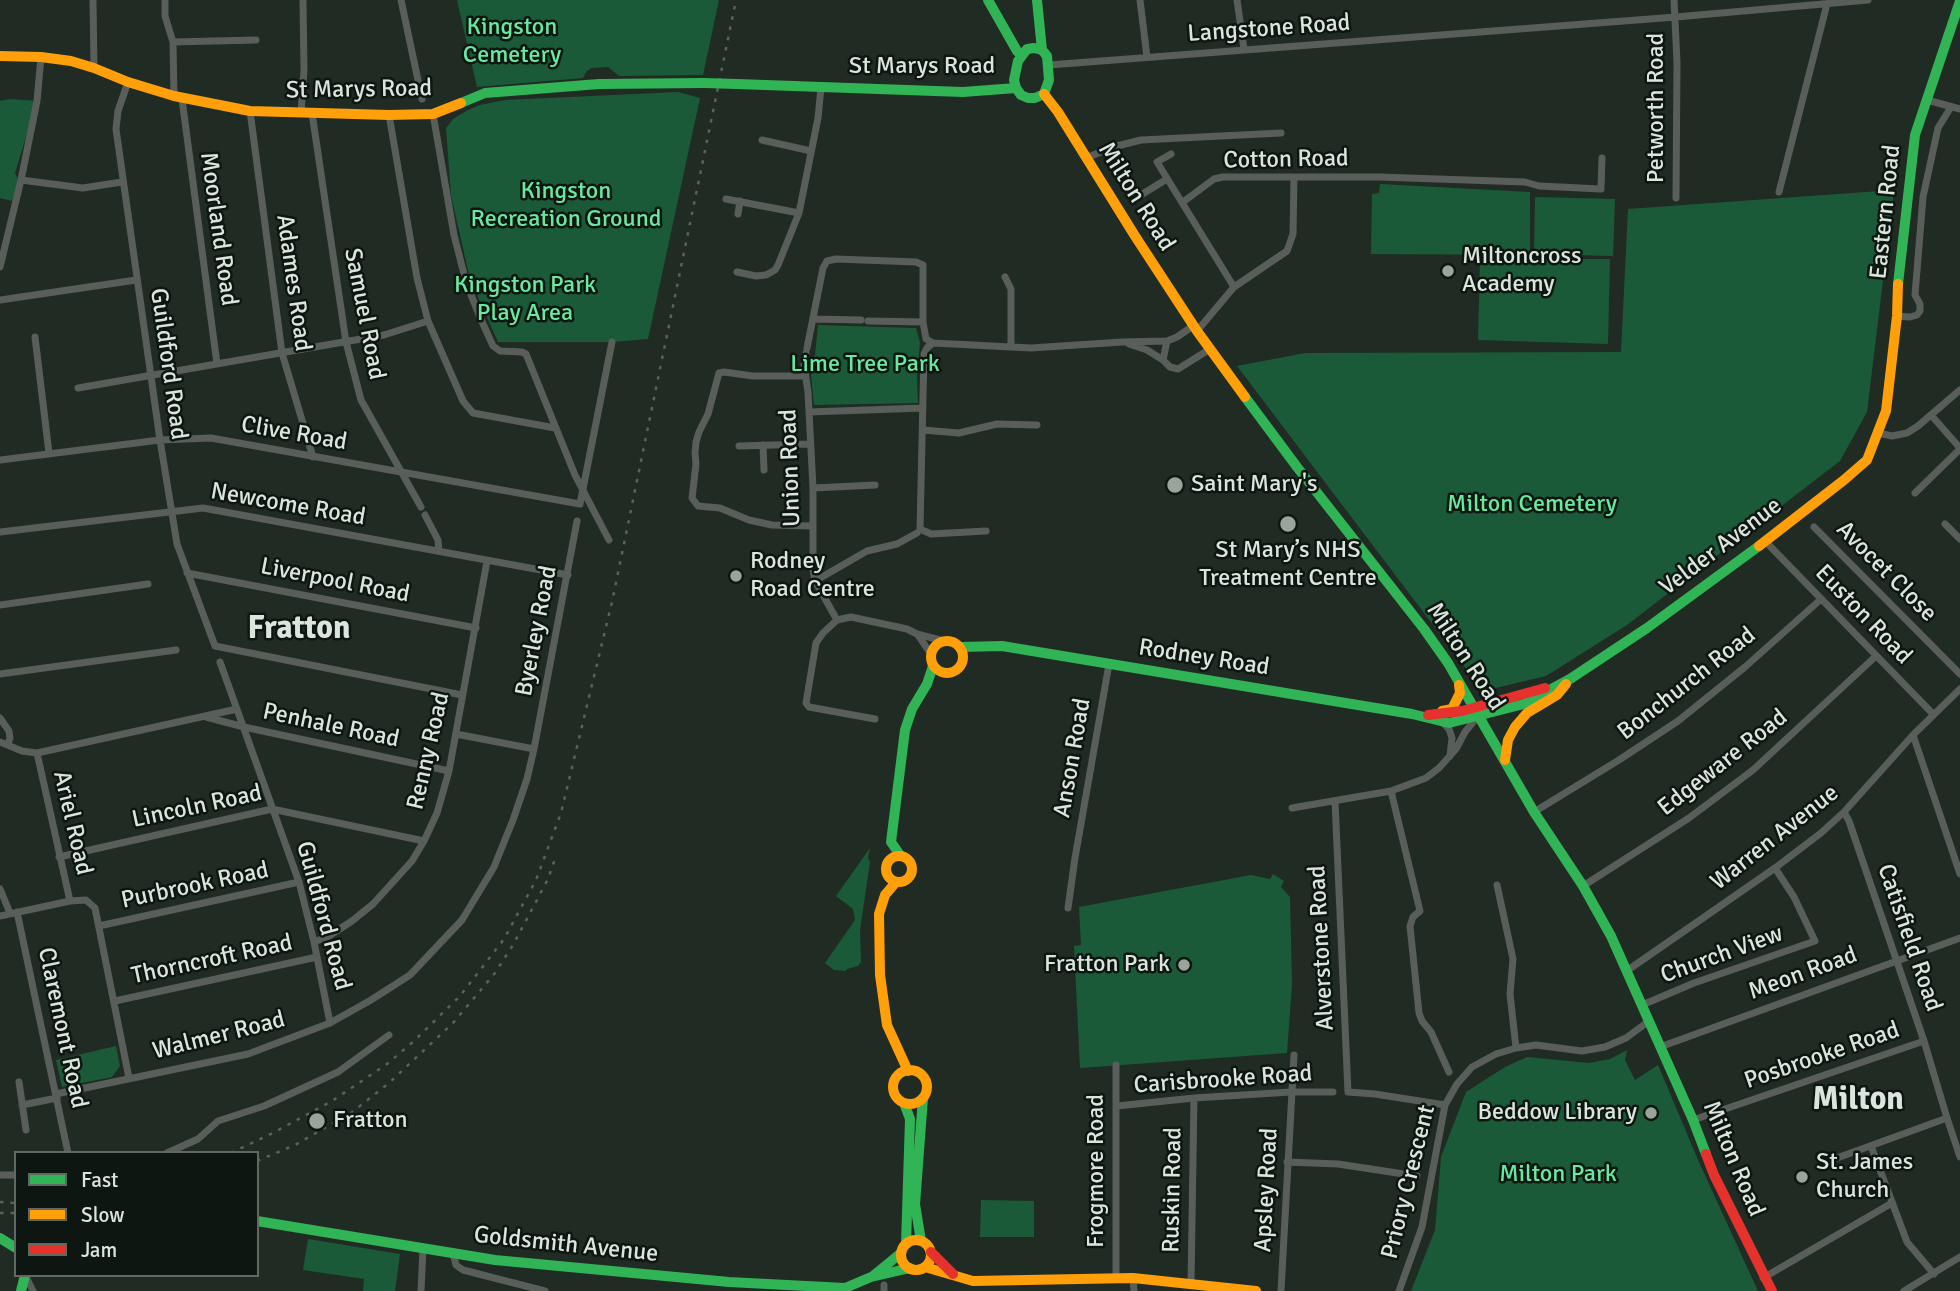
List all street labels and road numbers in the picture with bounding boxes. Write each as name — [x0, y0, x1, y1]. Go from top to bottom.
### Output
street label: Langstone Road — [1187, 9, 1351, 49]
street label: Petworth Road — [1643, 33, 1671, 183]
street label: St Marys Road — [849, 53, 995, 81]
street label: St Marys Road — [286, 74, 432, 106]
street label: Milton Road — [1091, 137, 1181, 257]
street label: Eastern Road — [1865, 143, 1907, 281]
street label: Cotton Road — [1223, 145, 1349, 175]
street label: Moorland Road — [193, 150, 243, 308]
street label: Adames Road — [269, 213, 317, 353]
street label: Samuel Road — [337, 246, 391, 382]
street label: Guildford Road — [143, 286, 193, 442]
street label: Union Road — [775, 409, 807, 527]
street label: Clive Road — [239, 411, 349, 457]
street label: Newcome Road — [208, 477, 368, 533]
street label: Velder Avenue — [1654, 492, 1788, 602]
street label: Avocet Close — [1830, 516, 1942, 628]
street label: Liverpool Road — [258, 552, 412, 610]
street label: Euston Road — [1808, 559, 1918, 671]
street label: Byerley Road — [510, 563, 564, 699]
street label: Milton Road — [1419, 598, 1511, 716]
street label: Bonchurch Road — [1612, 621, 1762, 747]
street label: Rodney Road — [1137, 633, 1271, 683]
street label: Renny Road — [401, 689, 457, 813]
street label: Anson Road — [1048, 696, 1098, 820]
street label: Penhale Road — [260, 697, 402, 755]
street label: Edgeware Road — [1652, 703, 1794, 823]
street label: Ariel Road — [46, 768, 98, 878]
street label: Lincoln Road — [129, 779, 265, 835]
street label: Warren Avenue — [1705, 779, 1845, 897]
street label: Guildford Road — [289, 838, 357, 994]
street label: Purbrook Road — [119, 856, 271, 916]
street label: Catisfield Road — [1870, 860, 1948, 1016]
street label: Alverstone Road — [1303, 865, 1341, 1031]
street label: Church View — [1657, 920, 1787, 990]
street label: Thorncroft Road — [129, 929, 295, 991]
street label: Meon Road — [1745, 941, 1861, 1007]
street label: Claremont Road — [31, 945, 93, 1111]
street label: Walmer Road — [150, 1006, 288, 1066]
street label: Posbrooke Road — [1741, 1016, 1903, 1096]
street label: Carisbrooke Road — [1133, 1059, 1313, 1101]
street label: Frogmore Road — [1083, 1094, 1111, 1248]
street label: Milton Road — [1696, 1097, 1770, 1221]
street label: Priory Crescent — [1376, 1102, 1442, 1262]
street label: Ruskin Road — [1158, 1127, 1188, 1253]
street label: Apsley Road — [1249, 1127, 1285, 1253]
street label: Goldsmith Avenue — [472, 1221, 660, 1269]

